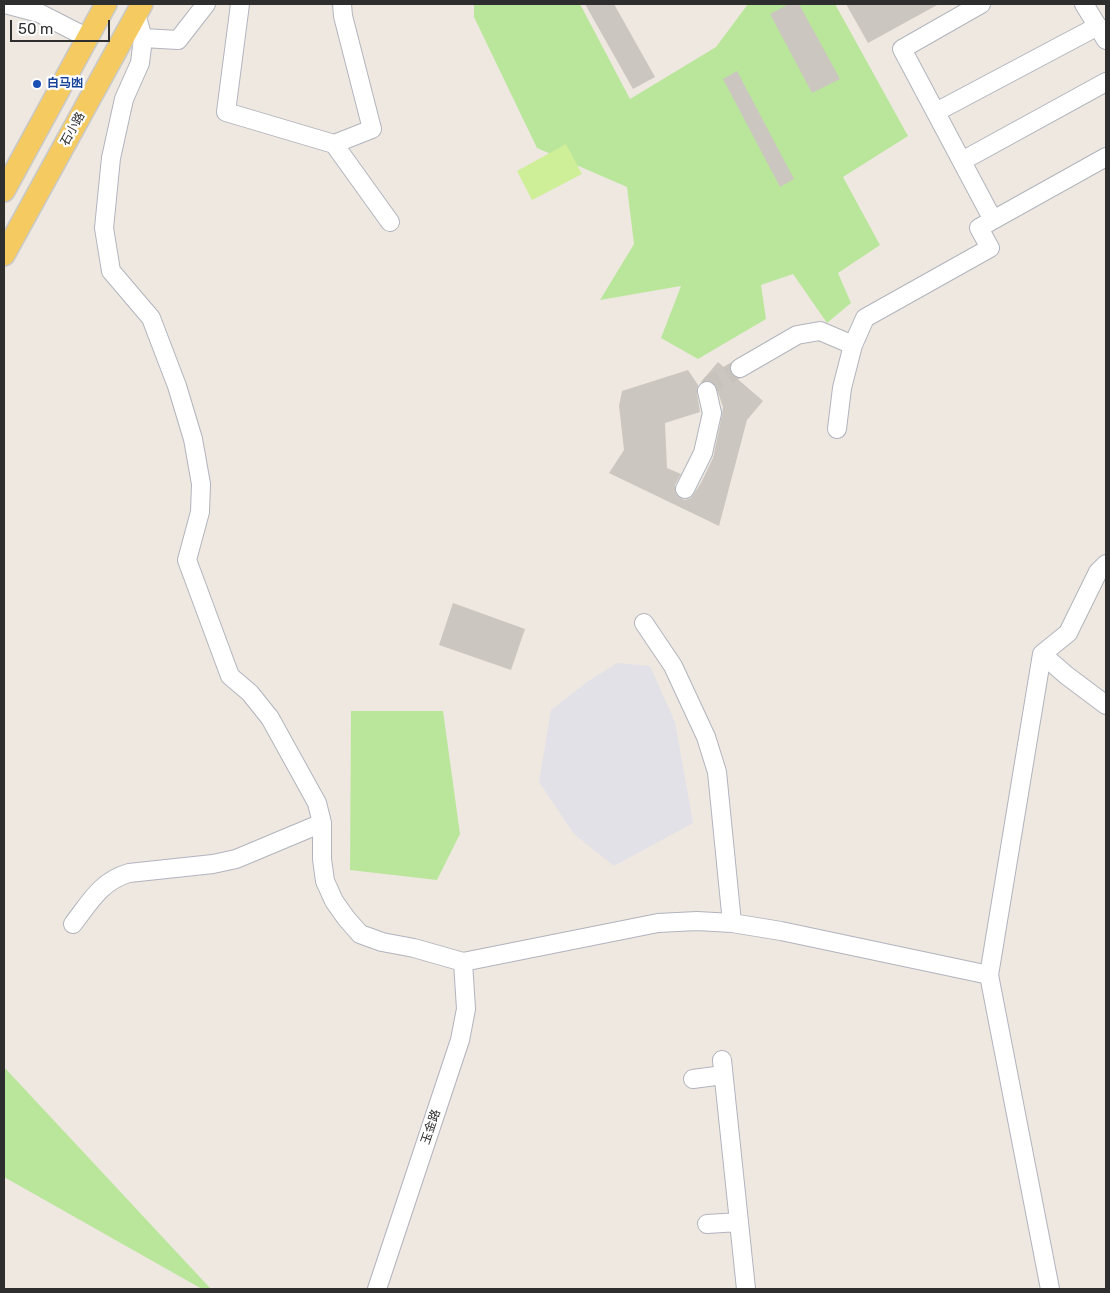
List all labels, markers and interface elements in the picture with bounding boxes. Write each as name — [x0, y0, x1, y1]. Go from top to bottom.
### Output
scale bar — [12, 10, 112, 42]
text: 50 m — [18, 20, 53, 38]
place label: 白马凼 — [47, 77, 83, 91]
marker: 白马凼 — [31, 78, 43, 90]
street label: 石小路 — [58, 110, 88, 148]
street label: 玉金路 — [418, 1108, 444, 1146]

